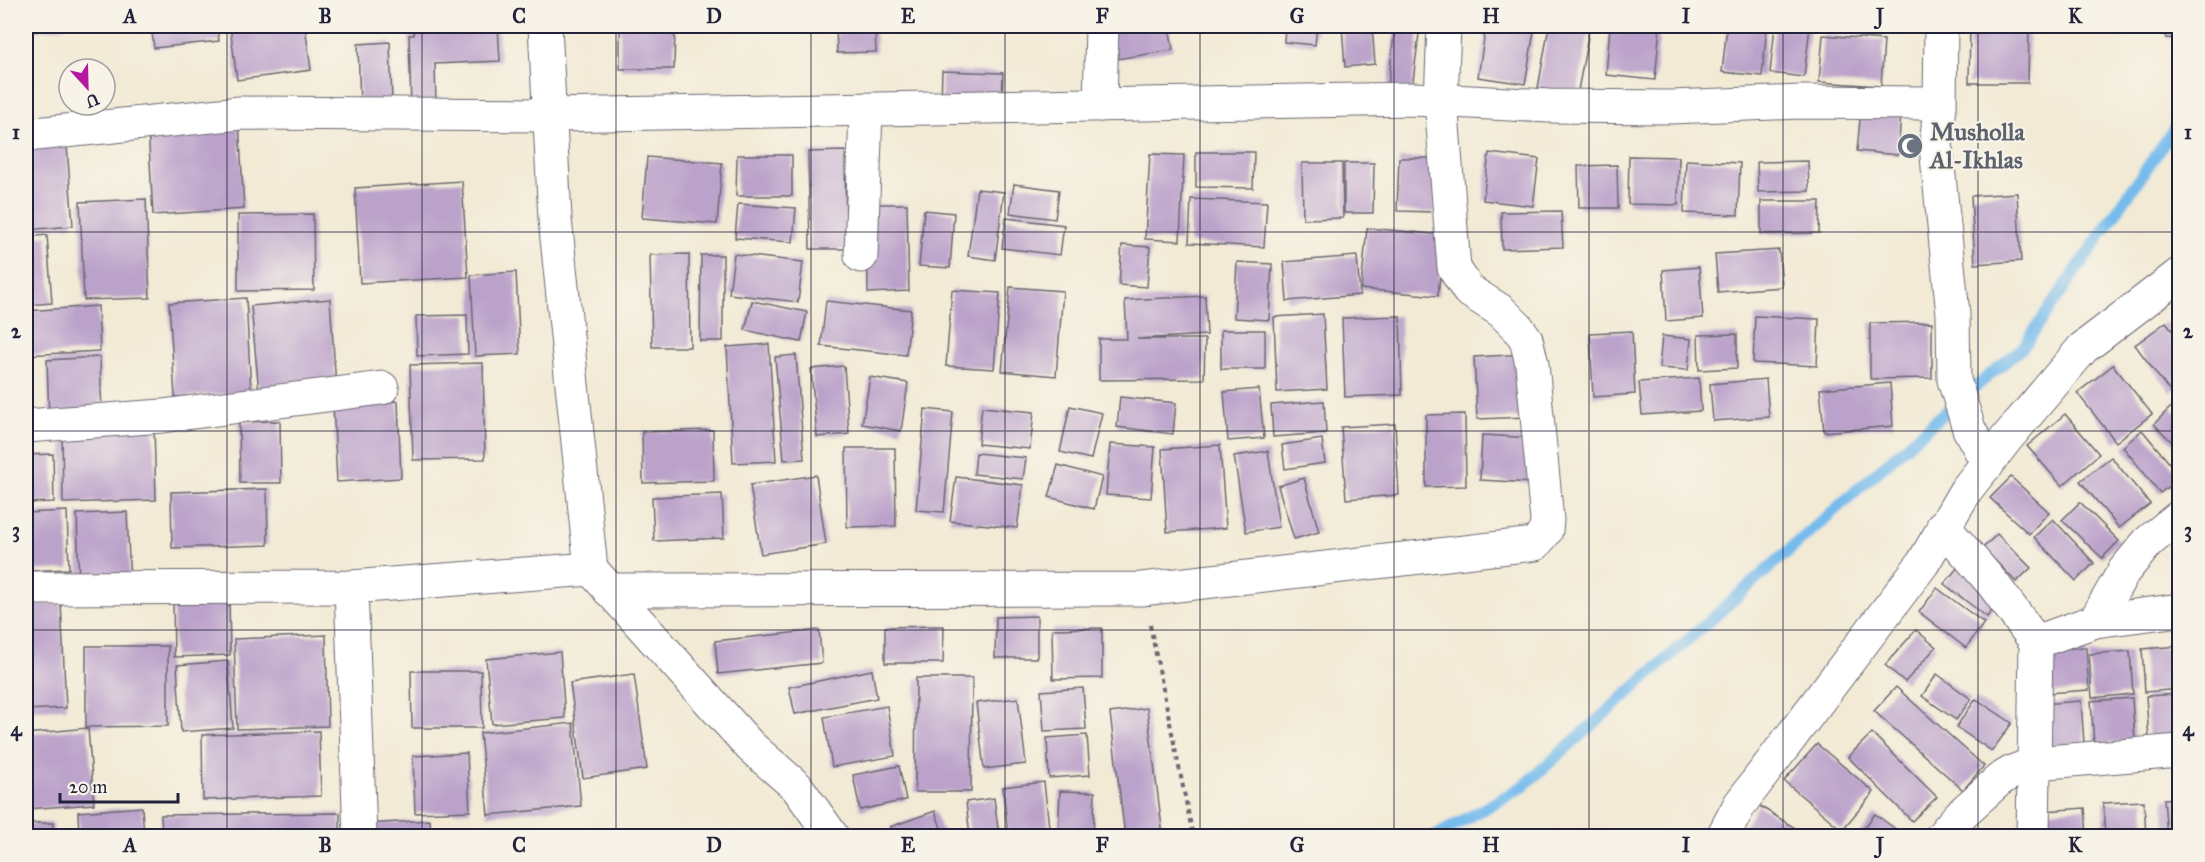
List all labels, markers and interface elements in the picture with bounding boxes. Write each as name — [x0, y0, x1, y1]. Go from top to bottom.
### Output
text: A — [121, 4, 137, 28]
text: B — [318, 4, 332, 28]
text: C — [512, 4, 526, 28]
text: D — [706, 4, 722, 28]
text: E — [901, 4, 916, 28]
text: F — [1095, 4, 1109, 28]
text: G — [1290, 4, 1305, 28]
text: H — [1482, 4, 1500, 28]
text: I — [1682, 4, 1691, 28]
text: J — [1873, 4, 1885, 30]
text: K — [2068, 4, 2083, 28]
north arrow — [57, 57, 117, 117]
text: U — [83, 89, 102, 112]
place label: Musholla Al-Ikhlas — [1928, 117, 2025, 175]
text: 1 — [12, 120, 20, 144]
text: 1 — [2184, 120, 2192, 144]
mosque icon: Musholla Al-Ikhlas — [1895, 131, 1925, 161]
text: 2 — [11, 319, 22, 343]
text: 2 — [2183, 319, 2194, 343]
text: 3 — [12, 518, 20, 543]
text: 3 — [2184, 518, 2192, 543]
text: 4 — [10, 717, 22, 742]
text: 4 — [2182, 717, 2194, 742]
scale bar — [60, 766, 178, 804]
text: 20 m — [69, 776, 107, 798]
text: A — [121, 833, 137, 857]
text: B — [318, 833, 332, 857]
text: C — [512, 833, 526, 857]
text: D — [706, 833, 722, 857]
text: E — [901, 833, 916, 857]
text: F — [1095, 833, 1109, 857]
text: G — [1290, 833, 1305, 857]
text: H — [1482, 833, 1500, 857]
text: I — [1682, 833, 1691, 857]
text: J — [1873, 833, 1885, 859]
text: K — [2068, 833, 2083, 857]

